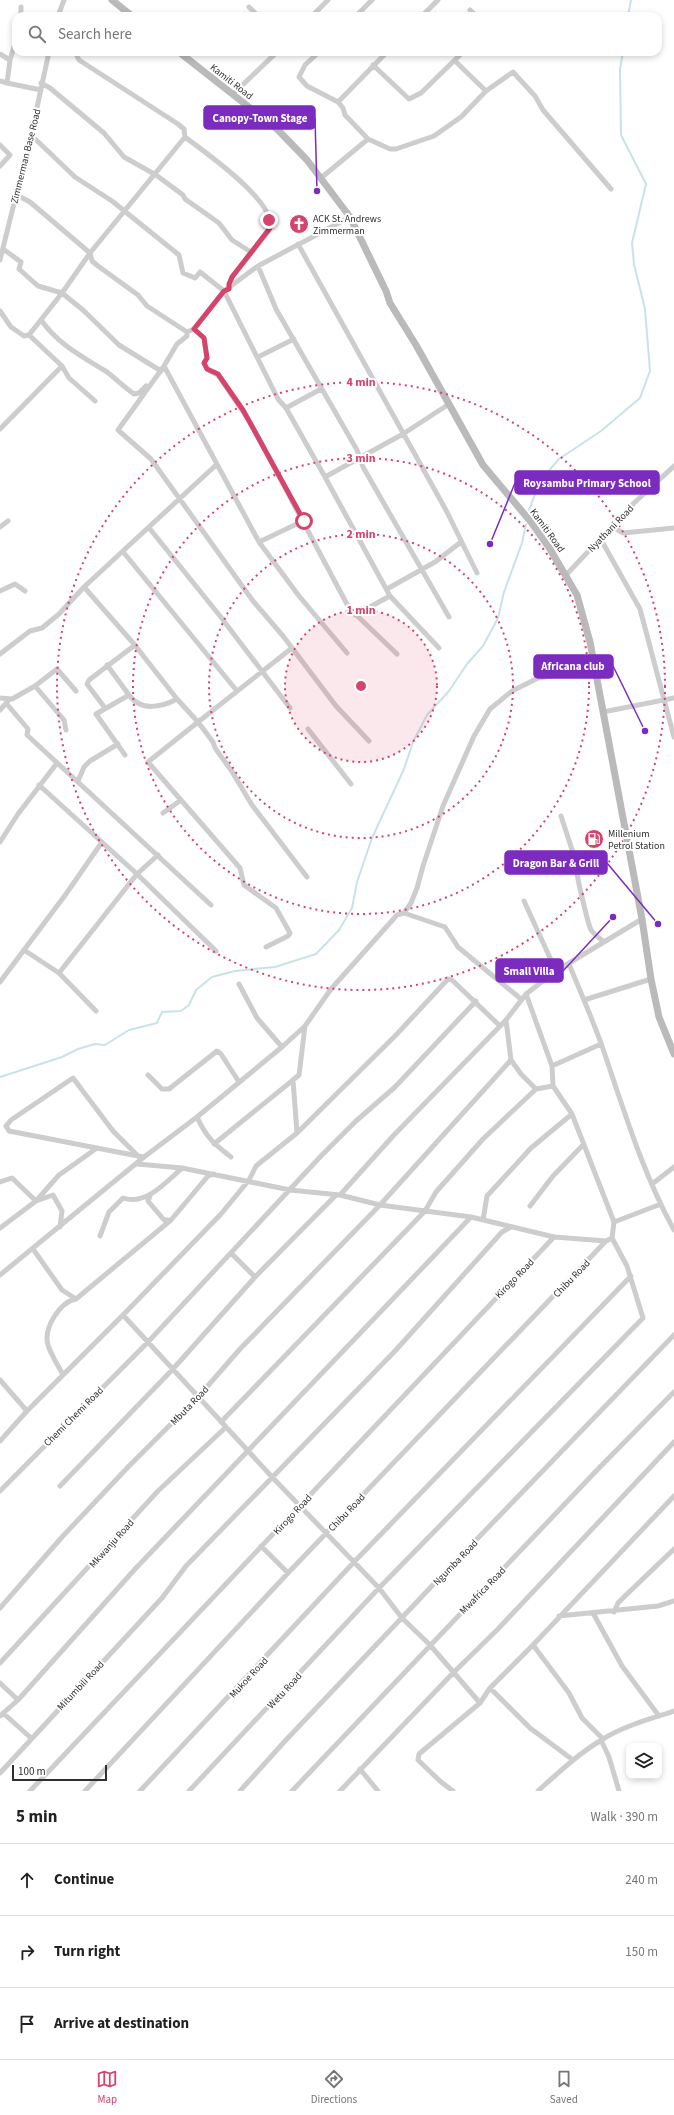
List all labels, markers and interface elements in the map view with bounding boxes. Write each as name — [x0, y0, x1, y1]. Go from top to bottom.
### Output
search box — [12, 12, 662, 56]
icon: search — [26, 23, 48, 45]
text: Search here — [58, 24, 132, 45]
street label: Kamiti Road — [207, 61, 256, 103]
callout: Canopy-Town Stage — [204, 106, 315, 129]
street label: Zimmerman Base Road — [7, 107, 45, 205]
text: Canopy-Town Stage — [213, 111, 308, 126]
route end — [260, 211, 278, 229]
place label: ACK St. Andrews Zimmerman — [313, 212, 381, 238]
church icon: ACK St. Andrews Zimmerman — [288, 213, 310, 235]
text: 4 min — [346, 374, 376, 391]
text: 3 min — [346, 450, 376, 467]
callout: Roysambu Primary School — [515, 471, 659, 494]
text: Roysambu Primary School — [523, 476, 652, 491]
street label: Nyathani Road — [584, 502, 637, 556]
street label: Kamiti Road — [527, 506, 568, 555]
route start — [295, 512, 313, 530]
text: 2 min — [346, 526, 376, 543]
text: 1 min — [346, 602, 376, 619]
callout: Africana club — [534, 655, 613, 678]
text: Africana club — [540, 659, 605, 674]
centre of rings — [354, 679, 368, 693]
place label: Millenium Petrol Station — [608, 827, 665, 853]
fuel station icon: Millenium Petrol Station — [583, 828, 605, 850]
callout: Dragon Bar & Grill — [505, 851, 607, 874]
text: Dragon Bar & Grill — [513, 856, 600, 871]
callout: Small Villa — [496, 959, 563, 982]
text: Small Villa — [503, 964, 555, 979]
street label: Kirogo Road — [492, 1256, 537, 1302]
street label: Chibu Road — [550, 1257, 593, 1301]
street label: Mbuta Road — [167, 1383, 212, 1429]
street label: Chemi Chemi Road — [41, 1384, 107, 1450]
street label: Kirogo Road — [270, 1491, 315, 1538]
street label: Chibu Road — [325, 1491, 368, 1535]
street label: Mkwanju Road — [86, 1516, 137, 1571]
street label: Ngumba Road — [430, 1537, 481, 1589]
street label: Mwafrica Road — [456, 1564, 509, 1618]
street label: Mukoe Road — [226, 1654, 271, 1701]
street label: Mitumbili Road — [54, 1658, 107, 1714]
street label: Wetu Road — [264, 1669, 305, 1712]
map controls — [626, 1743, 662, 1779]
button: layers — [626, 1743, 662, 1779]
scale bar — [12, 1763, 107, 1782]
text: 100 m — [18, 1764, 46, 1779]
text: 5 min — [16, 1805, 57, 1829]
text: Walk · 390 m — [590, 1808, 658, 1826]
icon: ahead — [16, 1869, 38, 1891]
text: Continue — [54, 1869, 114, 1890]
text: 240 m — [625, 1871, 658, 1889]
icon: right — [16, 1941, 38, 1963]
text: Turn right — [54, 1941, 120, 1962]
text: 150 m — [625, 1943, 658, 1961]
icon: arrive — [16, 2013, 38, 2035]
text: Arrive at destination — [54, 2013, 189, 2034]
tab: Map — [96, 2068, 118, 2107]
tab: Directions — [311, 2068, 357, 2107]
tab: Saved — [550, 2068, 578, 2107]

